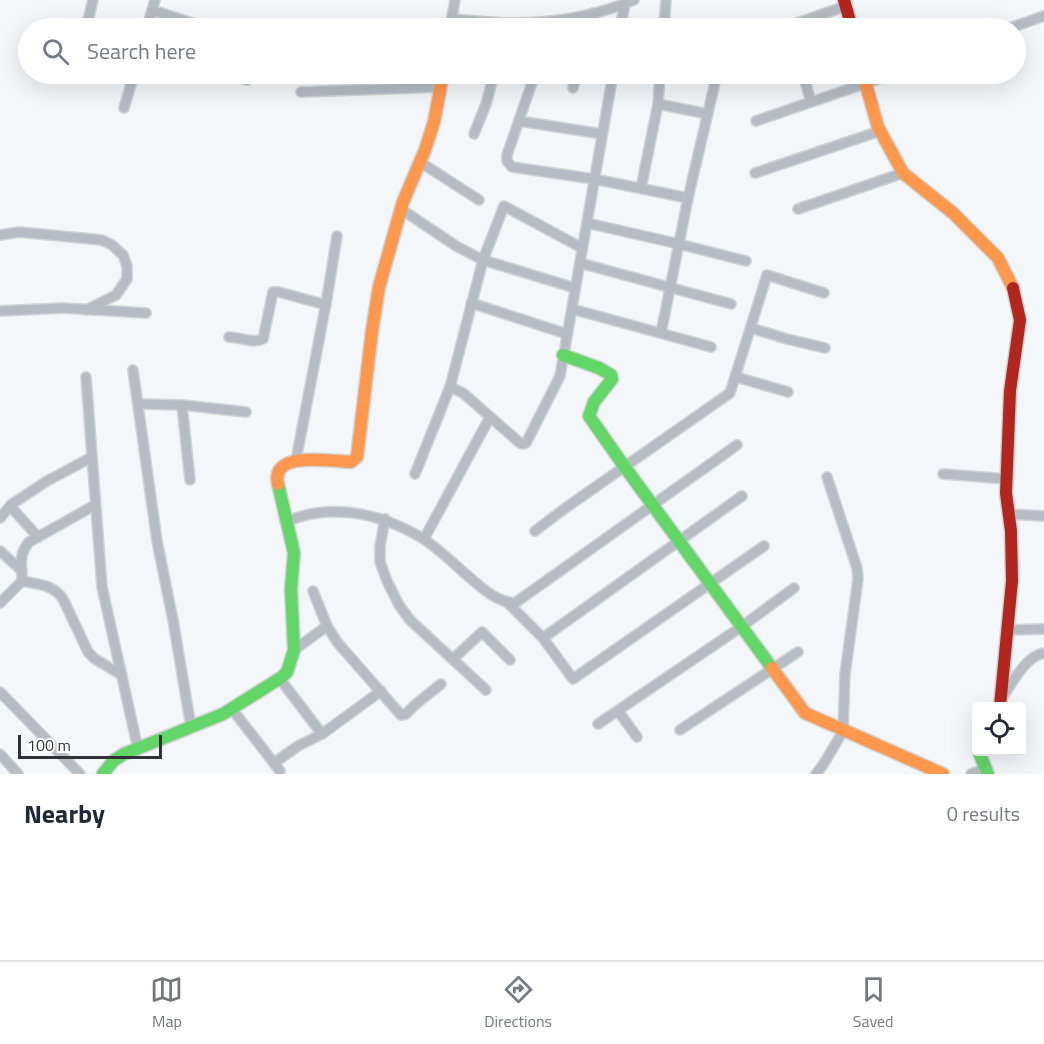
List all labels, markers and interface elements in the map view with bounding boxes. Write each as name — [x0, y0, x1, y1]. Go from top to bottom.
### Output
search box — [18, 18, 1026, 84]
text: Search here — [87, 34, 196, 68]
icon: search — [39, 35, 72, 68]
map controls — [972, 702, 1026, 756]
button: locate — [972, 702, 1026, 756]
scale bar — [18, 732, 162, 760]
text: 100 m — [27, 733, 71, 757]
text: Nearby — [24, 794, 105, 833]
text: 0 results — [947, 798, 1020, 829]
tab: Map — [150, 973, 183, 1033]
tab: Directions — [484, 973, 552, 1033]
tab: Saved — [853, 973, 894, 1033]

